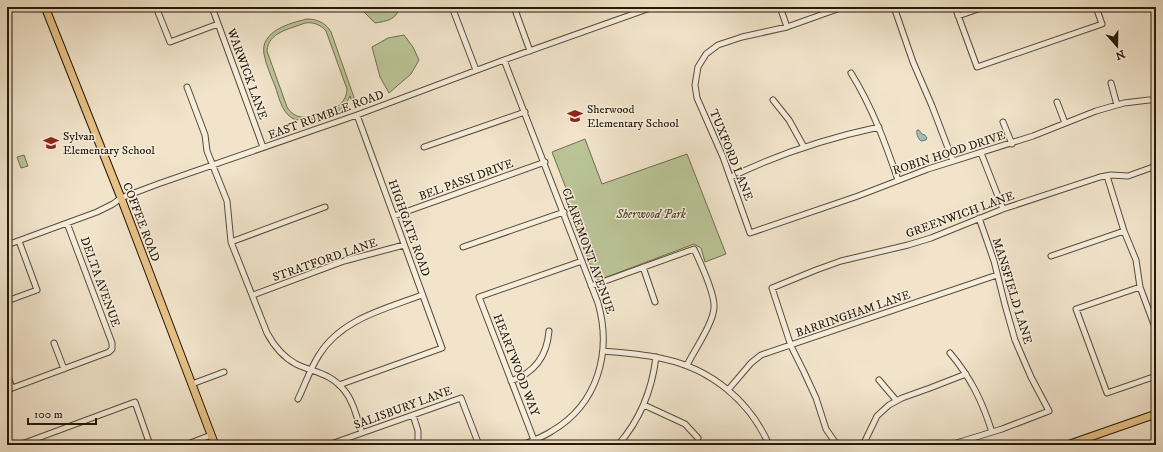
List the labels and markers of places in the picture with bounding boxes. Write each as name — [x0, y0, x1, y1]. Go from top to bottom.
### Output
place label: Sherwood Elementary School — [587, 102, 679, 131]
school or university icon: Sherwood Elementary School — [566, 107, 584, 125]
place label: Sylvan Elementary School — [63, 129, 155, 158]
school or university icon: Sylvan Elementary School — [42, 134, 60, 152]

